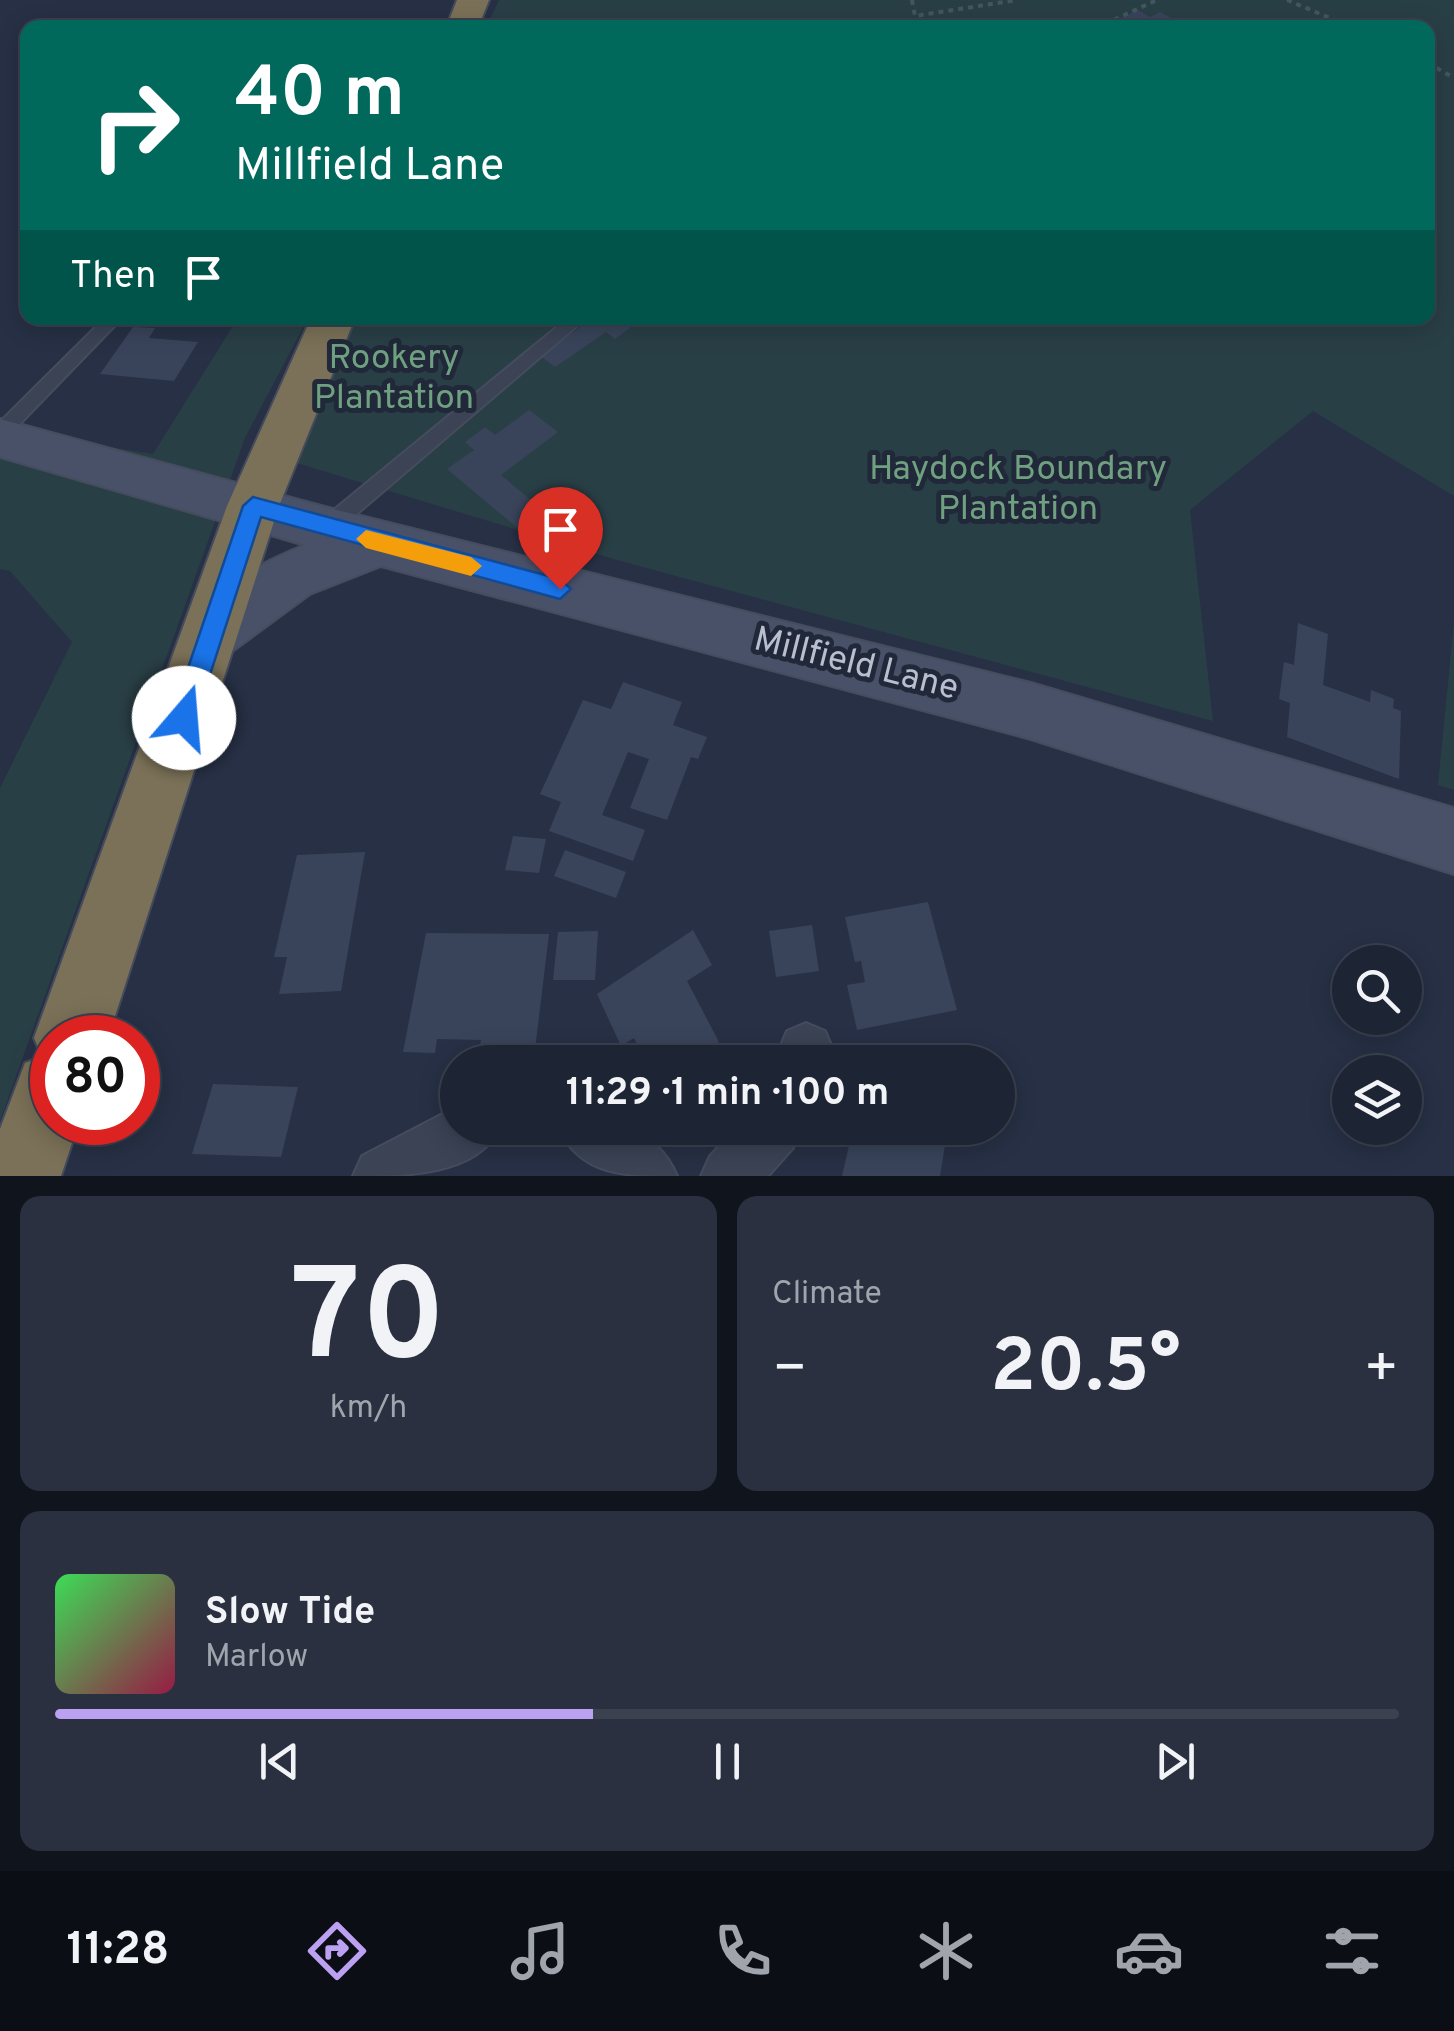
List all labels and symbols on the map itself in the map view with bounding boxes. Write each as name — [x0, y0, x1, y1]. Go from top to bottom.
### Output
park label: Rookery Plantation — [314, 337, 474, 421]
park label: Haydock Boundary Plantation — [869, 448, 1167, 532]
pin — [518, 487, 603, 590]
street label: Millfield Lane — [749, 618, 963, 712]
position arrow — [132, 666, 236, 770]
speed limit sign: 80 — [30, 1015, 160, 1145]

